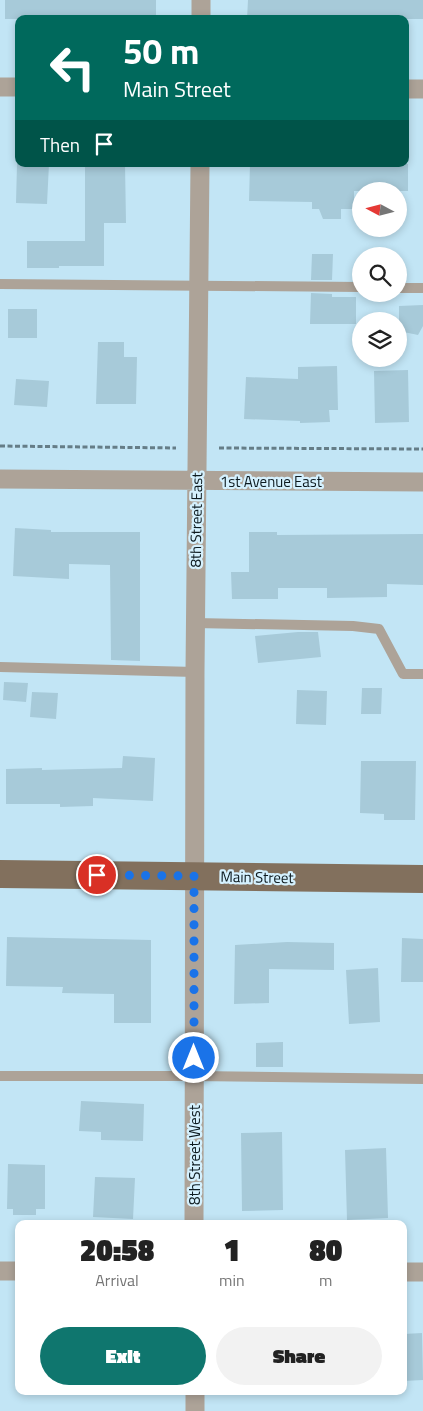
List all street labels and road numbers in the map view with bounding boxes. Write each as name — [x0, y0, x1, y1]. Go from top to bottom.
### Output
street label: 1st Avenue East — [220, 470, 323, 493]
street label: 8th Street East — [184, 472, 208, 568]
street label: Main Street — [220, 865, 295, 889]
street label: 8th Street West — [183, 1104, 206, 1205]

